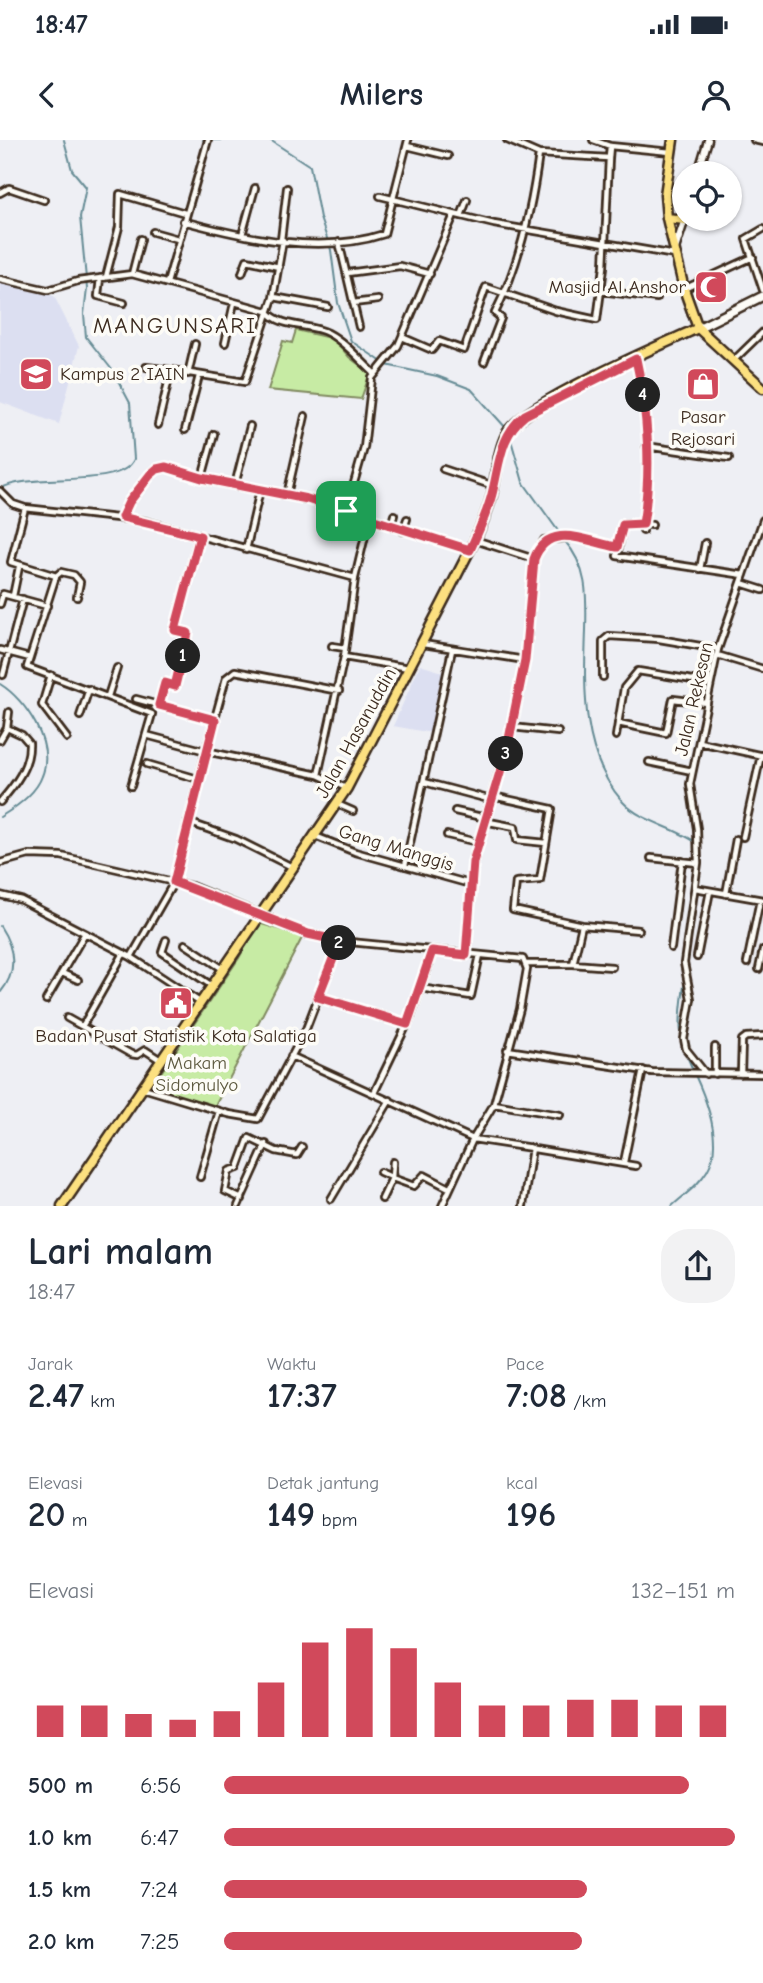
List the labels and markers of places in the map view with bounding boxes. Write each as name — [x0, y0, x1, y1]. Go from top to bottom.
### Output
mosque icon: Masjid Al Anshor — [692, 268, 730, 306]
place label: Masjid Al Anshor — [548, 276, 686, 298]
school or university icon: Kampus 2 IAIN — [17, 355, 55, 393]
place label: Kampus 2 IAIN — [60, 363, 185, 385]
shop icon: Pasar Rejosari — [684, 365, 722, 403]
pin: 4 — [626, 378, 660, 412]
place label: Pasar Rejosari — [671, 406, 735, 450]
pin — [316, 481, 376, 541]
pin: 1 — [166, 638, 200, 674]
pin: 3 — [489, 736, 524, 772]
pin: 2 — [322, 926, 356, 960]
public building icon: Badan Pusat Statistik Kota Salatiga — [157, 984, 195, 1022]
place label: Badan Pusat Statistik Kota Salatiga — [35, 1025, 317, 1047]

